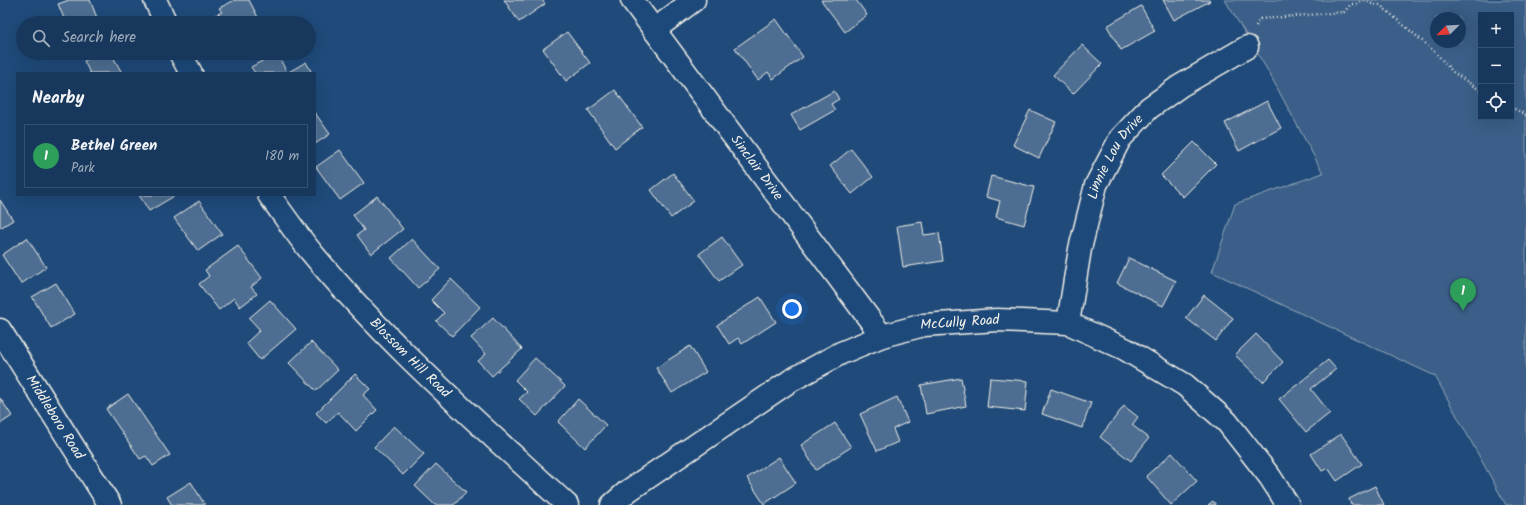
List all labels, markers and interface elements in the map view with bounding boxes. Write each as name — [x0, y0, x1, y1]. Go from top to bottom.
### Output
north arrow — [1430, 12, 1466, 48]
map controls — [1478, 12, 1514, 120]
button: + — [1478, 12, 1514, 48]
search box — [16, 16, 316, 60]
text: Search here — [62, 26, 136, 50]
icon: search — [30, 27, 52, 49]
button: − — [1478, 48, 1514, 84]
button: locate — [1478, 84, 1514, 120]
text: Nearby — [32, 85, 84, 112]
street label: Linnie Lou Drive — [1082, 109, 1149, 202]
street label: Sinclair Drive — [725, 130, 789, 206]
text: Bethel Green — [71, 134, 157, 158]
text: 1 — [44, 146, 48, 167]
text: 180 m — [265, 146, 299, 167]
text: Park — [71, 158, 95, 179]
pin: 1 — [1450, 278, 1476, 311]
your location — [782, 299, 802, 319]
street label: McCully Road — [919, 309, 1001, 336]
street label: Blossom Hill Road — [364, 313, 457, 404]
street label: Middleboro Road — [20, 370, 90, 465]

